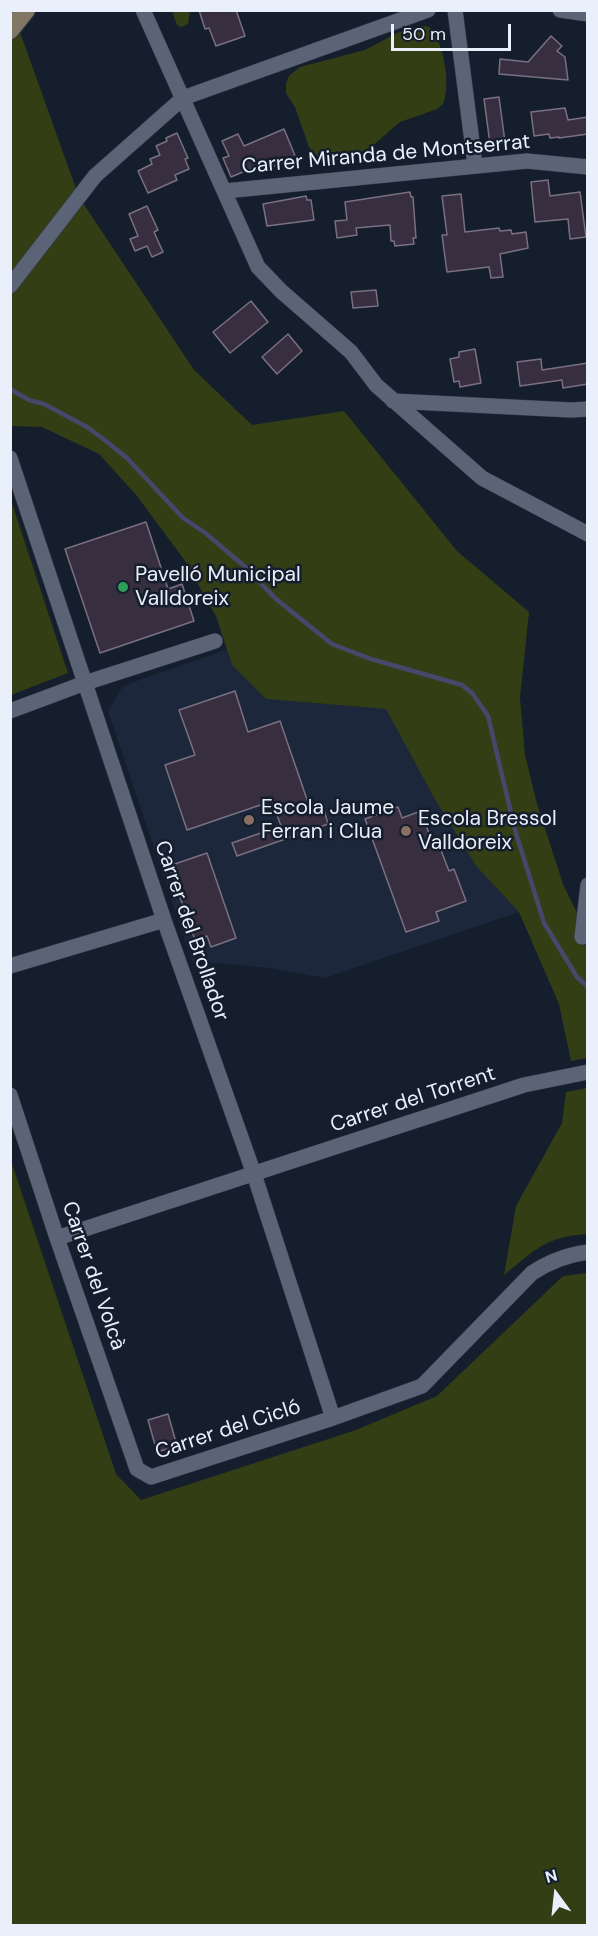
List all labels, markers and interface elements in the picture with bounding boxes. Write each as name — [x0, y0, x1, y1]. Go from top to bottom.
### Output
scale bar — [394, 12, 514, 50]
text: 50 m — [402, 22, 446, 46]
street label: Carrer Miranda de Montserrat — [241, 130, 531, 180]
place label: Pavelló Municipal Valldoreix — [135, 562, 301, 612]
marker: Pavelló Municipal Valldoreix — [116, 580, 130, 594]
place label: Escola Jaume Ferran i Clua — [261, 795, 394, 845]
place label: Escola Bressol Valldoreix — [418, 806, 557, 856]
marker: Escola Jaume Ferran i Clua — [242, 813, 256, 827]
marker: Escola Bressol Valldoreix — [399, 824, 413, 838]
street label: Carrer del Brollador — [148, 838, 234, 1024]
street label: Carrer del Torrent — [327, 1061, 499, 1139]
street label: Carrer del Volcà — [56, 1198, 130, 1354]
street label: Carrer del Cicló — [152, 1395, 304, 1465]
north arrow — [526, 1864, 586, 1924]
text: N — [543, 1864, 560, 1888]

